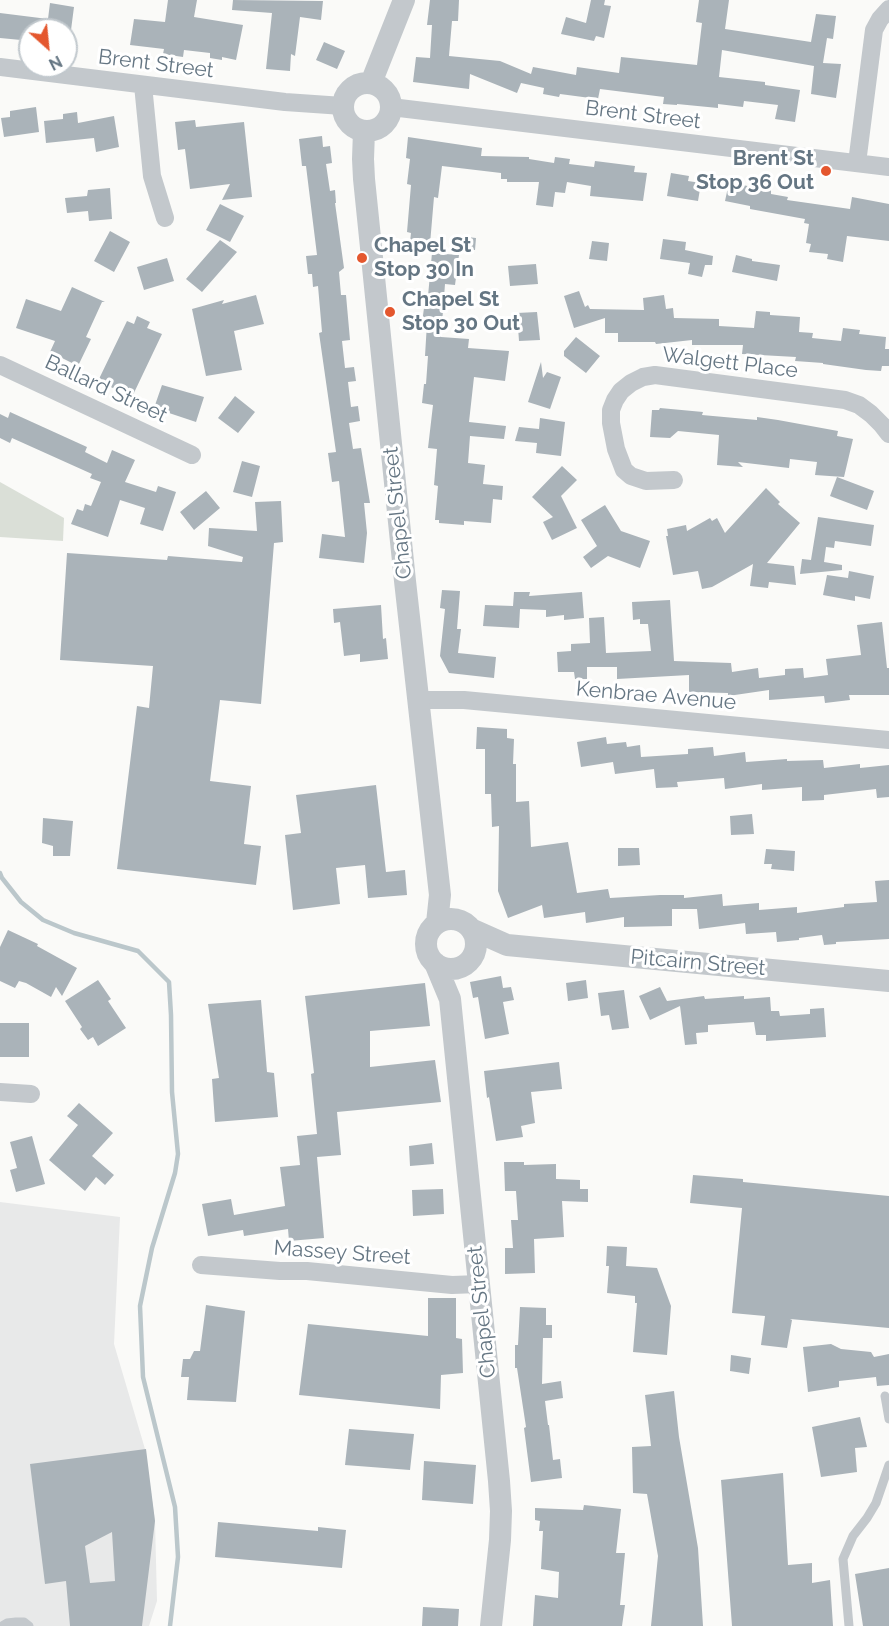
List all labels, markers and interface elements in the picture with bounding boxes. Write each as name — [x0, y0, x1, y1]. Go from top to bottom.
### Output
north arrow — [18, 18, 78, 78]
street label: Brent Street — [97, 44, 215, 84]
text: N — [46, 51, 65, 74]
street label: Brent Street — [584, 95, 702, 135]
place label: Brent St Stop 36 Out — [696, 146, 814, 196]
marker: Brent St Stop 36 Out — [819, 164, 833, 178]
place label: Chapel St Stop 30 In — [374, 233, 474, 283]
marker: Chapel St Stop 30 In — [355, 251, 369, 265]
place label: Chapel St Stop 30 Out — [402, 287, 520, 337]
marker: Chapel St Stop 30 Out — [383, 305, 397, 319]
street label: Walgett Place — [661, 342, 799, 384]
street label: Ballard Street — [41, 350, 171, 428]
street label: Chapel Street — [379, 446, 417, 580]
street label: Kenbrae Avenue — [575, 676, 737, 716]
street label: Pitcairn Street — [630, 945, 766, 981]
street label: Massey Street — [273, 1236, 411, 1270]
street label: Chapel Street — [463, 1245, 501, 1379]

